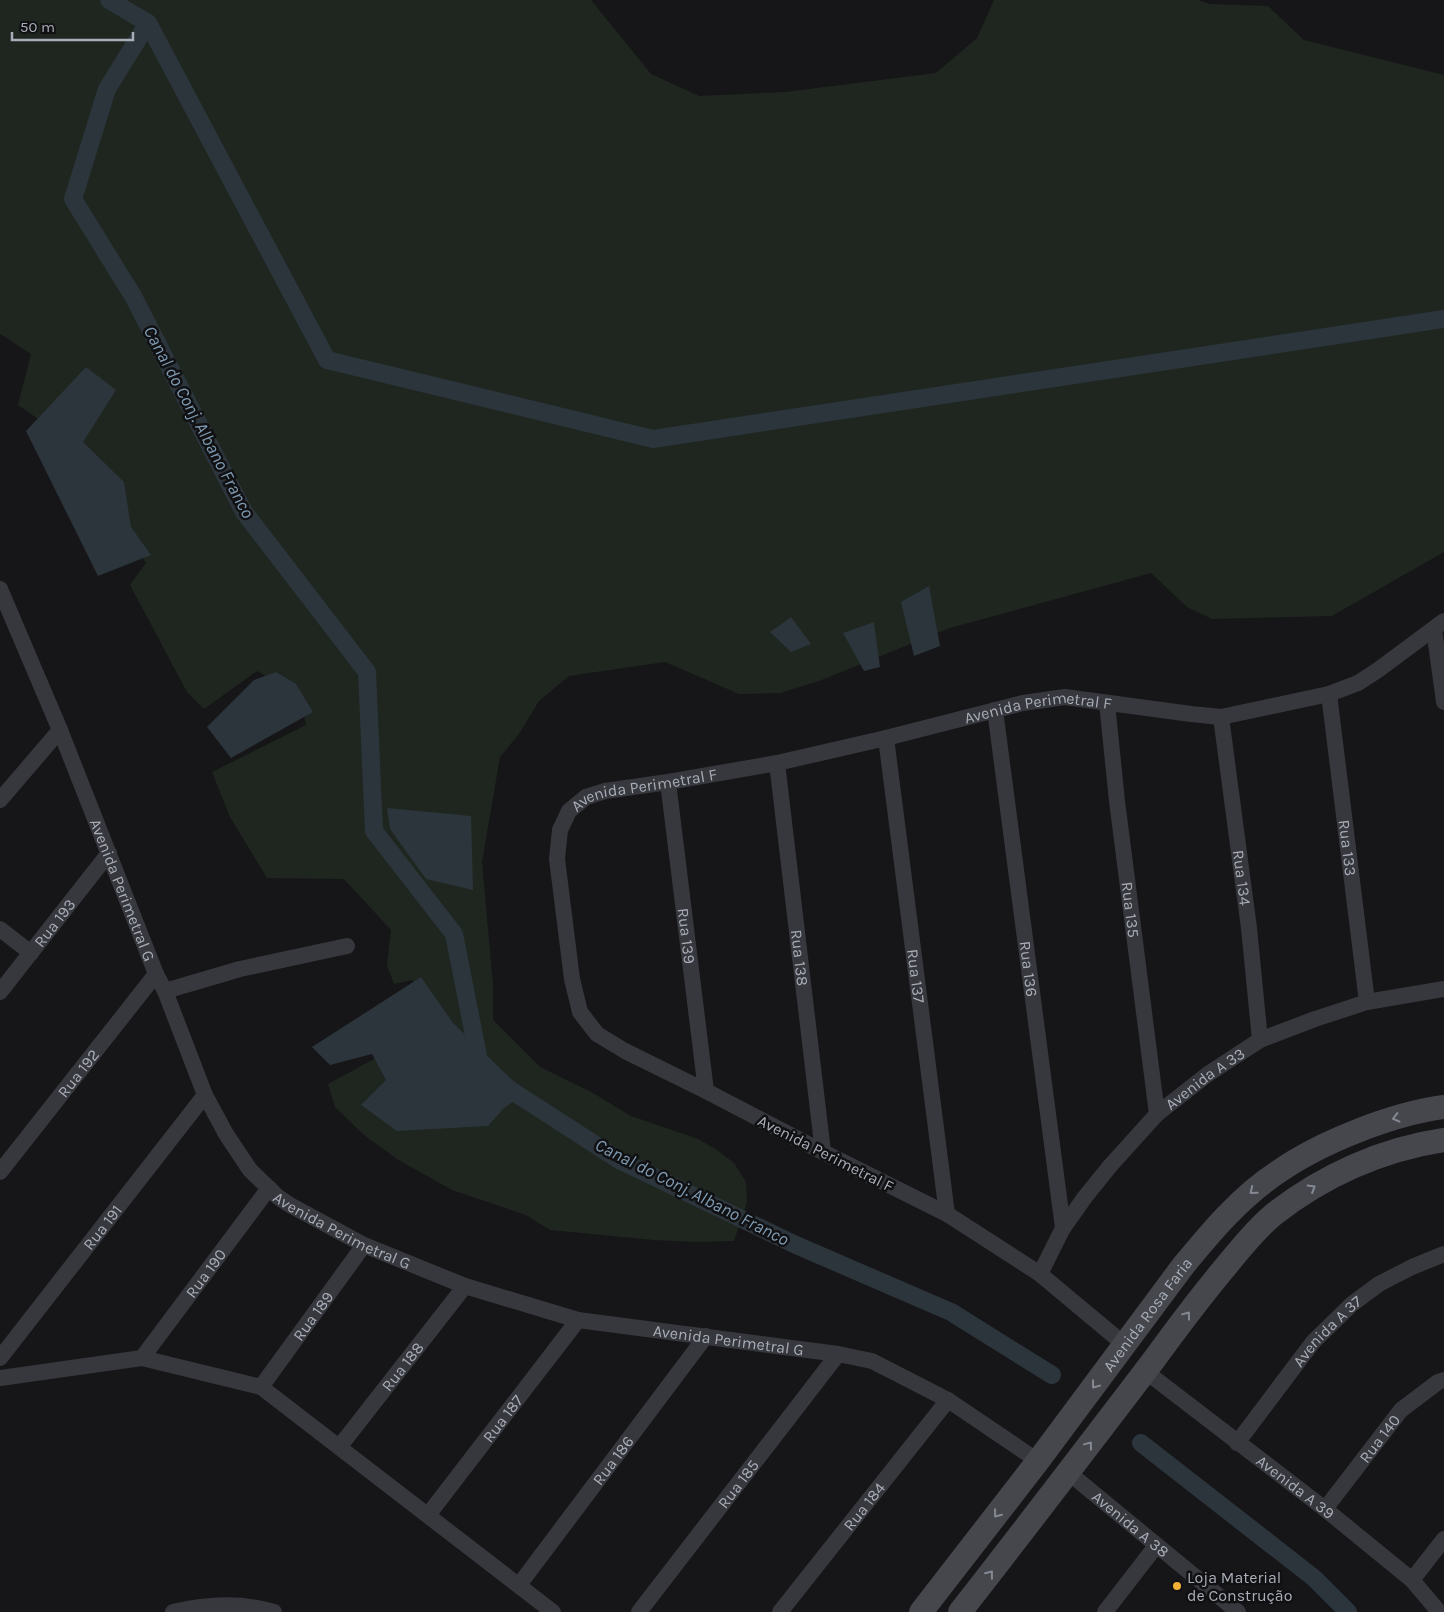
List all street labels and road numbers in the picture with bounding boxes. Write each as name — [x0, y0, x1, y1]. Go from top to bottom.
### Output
street label: Avenida Perimetral F — [962, 688, 1113, 728]
street label: Avenida Perimetral F — [567, 765, 718, 815]
street label: Avenida Perimetral G — [86, 816, 159, 964]
street label: Rua 133 — [1335, 819, 1360, 877]
street label: Rua 134 — [1229, 849, 1255, 907]
street label: Rua 135 — [1117, 881, 1143, 939]
street label: Rua 193 — [30, 895, 80, 951]
street label: Rua 139 — [674, 907, 699, 965]
street label: Rua 138 — [787, 928, 812, 987]
street label: Rua 136 — [1015, 940, 1042, 998]
street label: Rua 137 — [903, 948, 929, 1005]
street label: Avenida A 33 — [1162, 1044, 1248, 1114]
street label: Rua 192 — [54, 1045, 103, 1101]
street label: Avenida Perimetral F — [755, 1111, 897, 1196]
street label: Avenida Perimetral G — [270, 1188, 414, 1273]
street label: Rua 191 — [79, 1201, 126, 1254]
street label: Rua 190 — [181, 1245, 230, 1302]
street label: Avenida Rosa Faria — [1099, 1254, 1196, 1375]
street label: Rua 189 — [289, 1288, 337, 1345]
street label: Avenida A 37 — [1289, 1291, 1366, 1371]
street label: Avenida Perimetral G — [652, 1321, 805, 1359]
street label: Rua 188 — [378, 1338, 428, 1395]
street label: Rua 187 — [479, 1391, 527, 1446]
street label: Rua 140 — [1355, 1411, 1404, 1467]
street label: Rua 186 — [589, 1432, 638, 1489]
street label: Avenida A 39 — [1253, 1451, 1338, 1523]
street label: Rua 185 — [714, 1456, 763, 1512]
street label: Rua 184 — [839, 1479, 889, 1534]
street label: Avenida A 38 — [1088, 1487, 1173, 1561]

